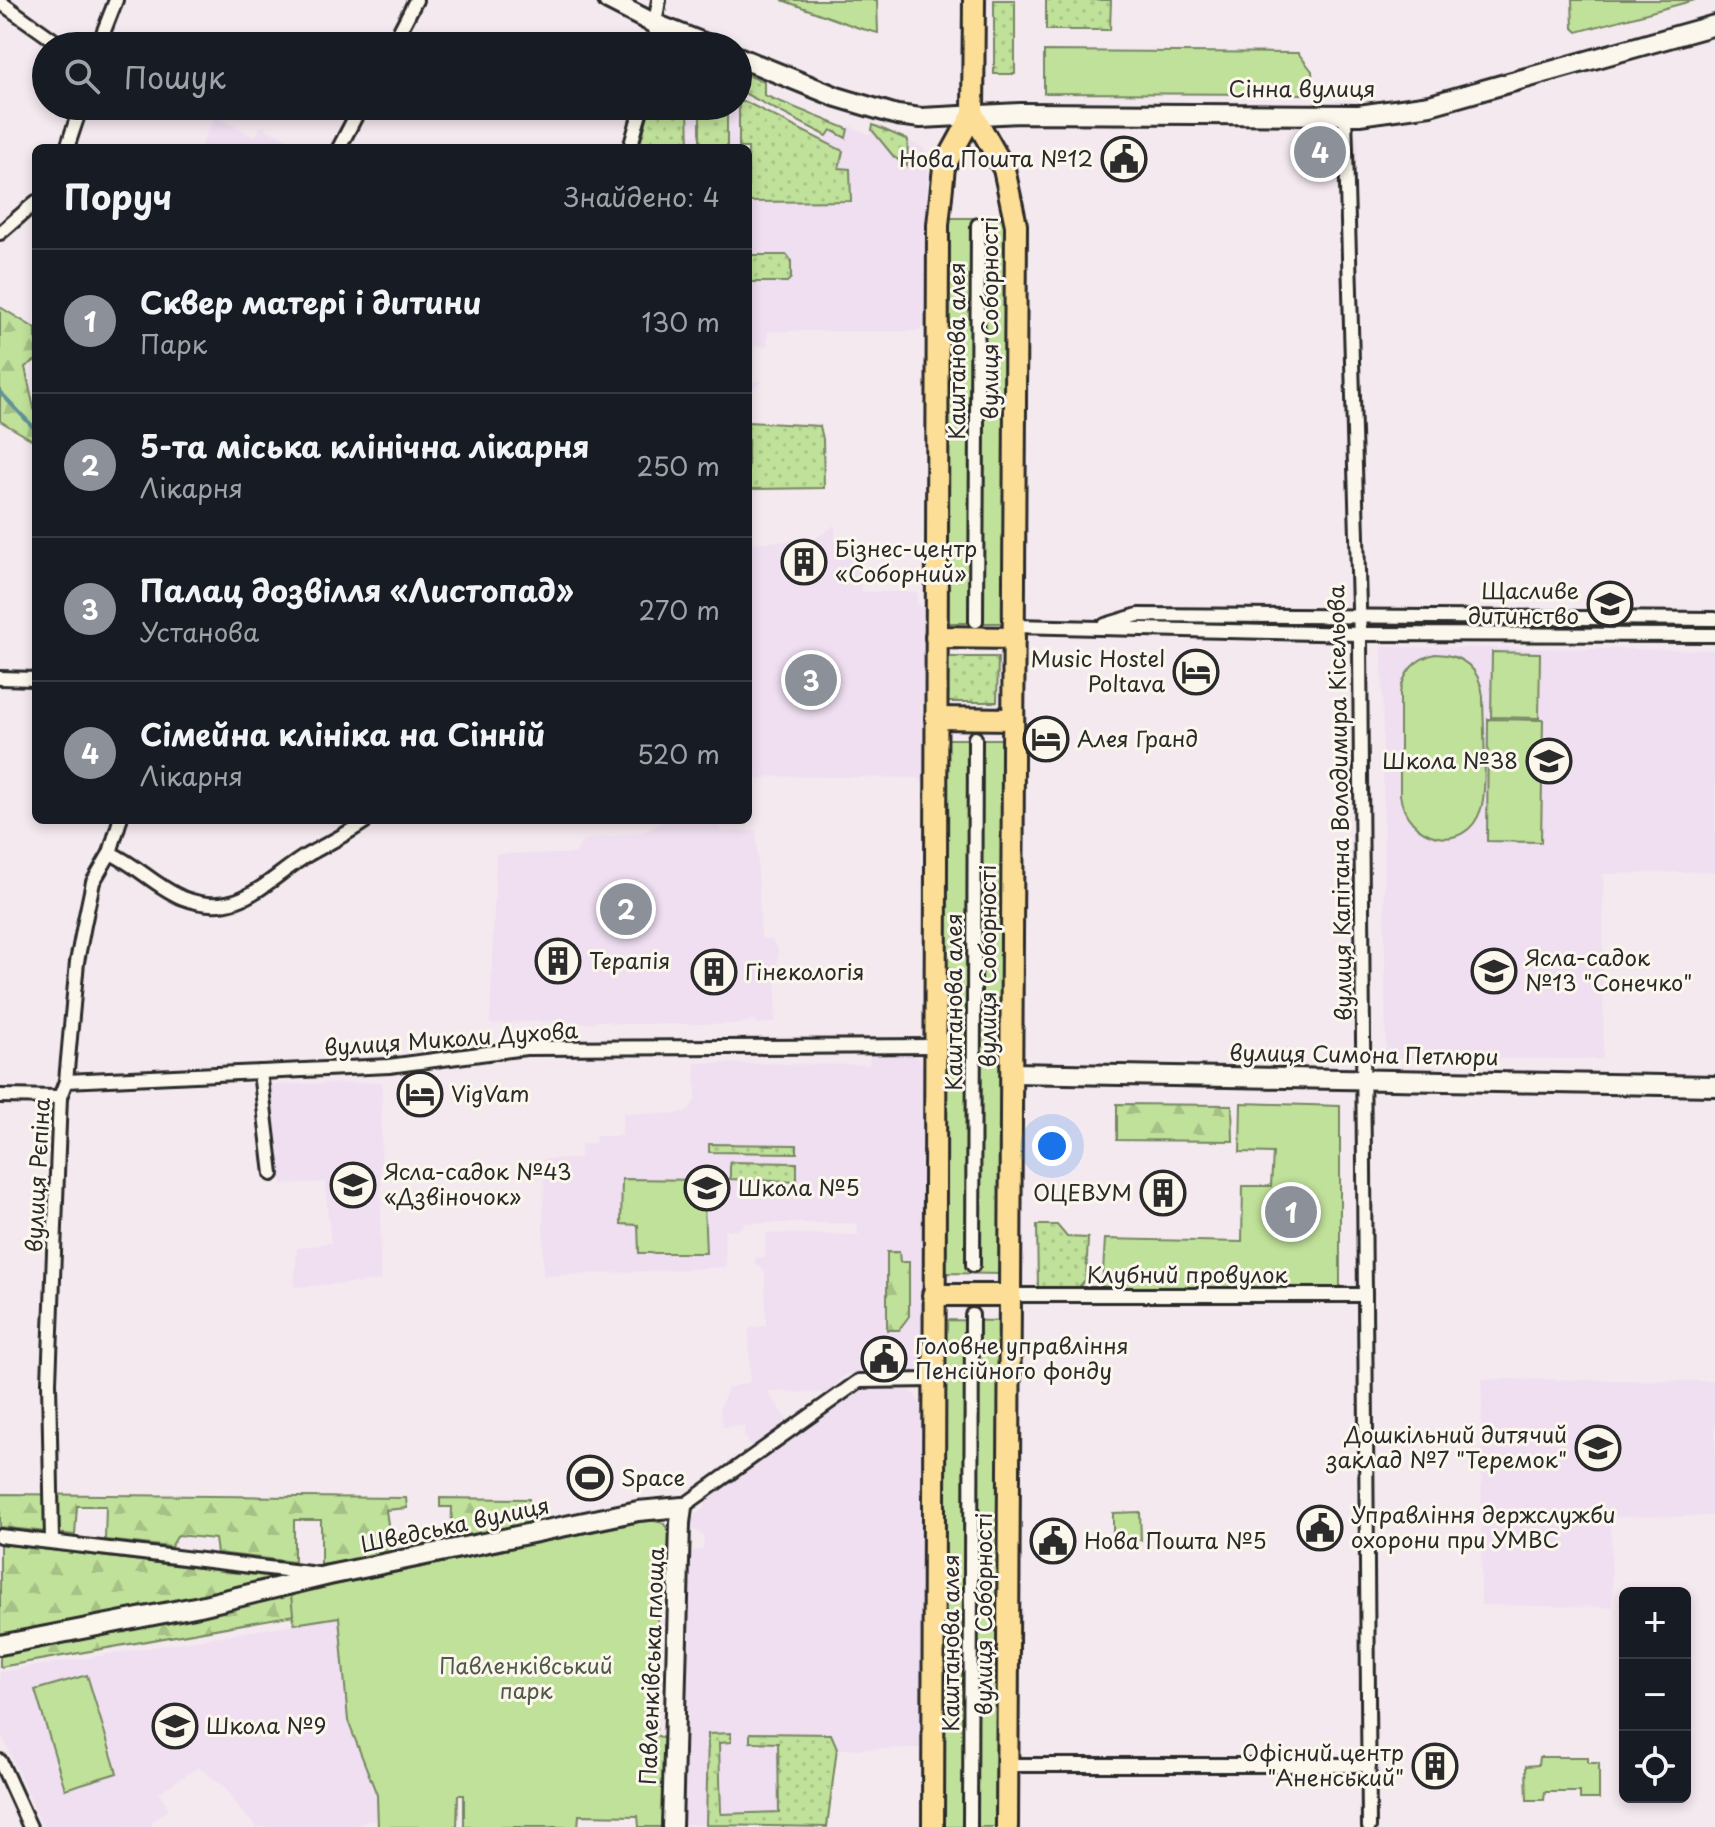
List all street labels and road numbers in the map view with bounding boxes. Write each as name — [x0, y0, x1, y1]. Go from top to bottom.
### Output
street label: Сінна вулиця — [1229, 71, 1375, 104]
street label: вулиця Соборності — [972, 216, 1005, 420]
street label: Каштанова алея — [939, 262, 972, 440]
street label: вулиця Капітана Володимира Кісельова — [1318, 584, 1359, 1021]
street label: вулиця Соборності — [970, 864, 1003, 1068]
street label: Каштанова алея — [936, 913, 969, 1091]
street label: вулиця Миколи Духова — [323, 1012, 579, 1063]
street label: вулиця Симона Петлюри — [1229, 1035, 1499, 1072]
street label: вулиця Рєпіна — [16, 1096, 57, 1253]
street label: Клубний провулок — [1086, 1257, 1289, 1290]
street label: Шведська вулиця — [357, 1487, 552, 1560]
street label: вулиця Соборності — [966, 1512, 999, 1716]
street label: Павленківська площа — [630, 1546, 671, 1785]
street label: Каштанова алея — [933, 1554, 966, 1732]

